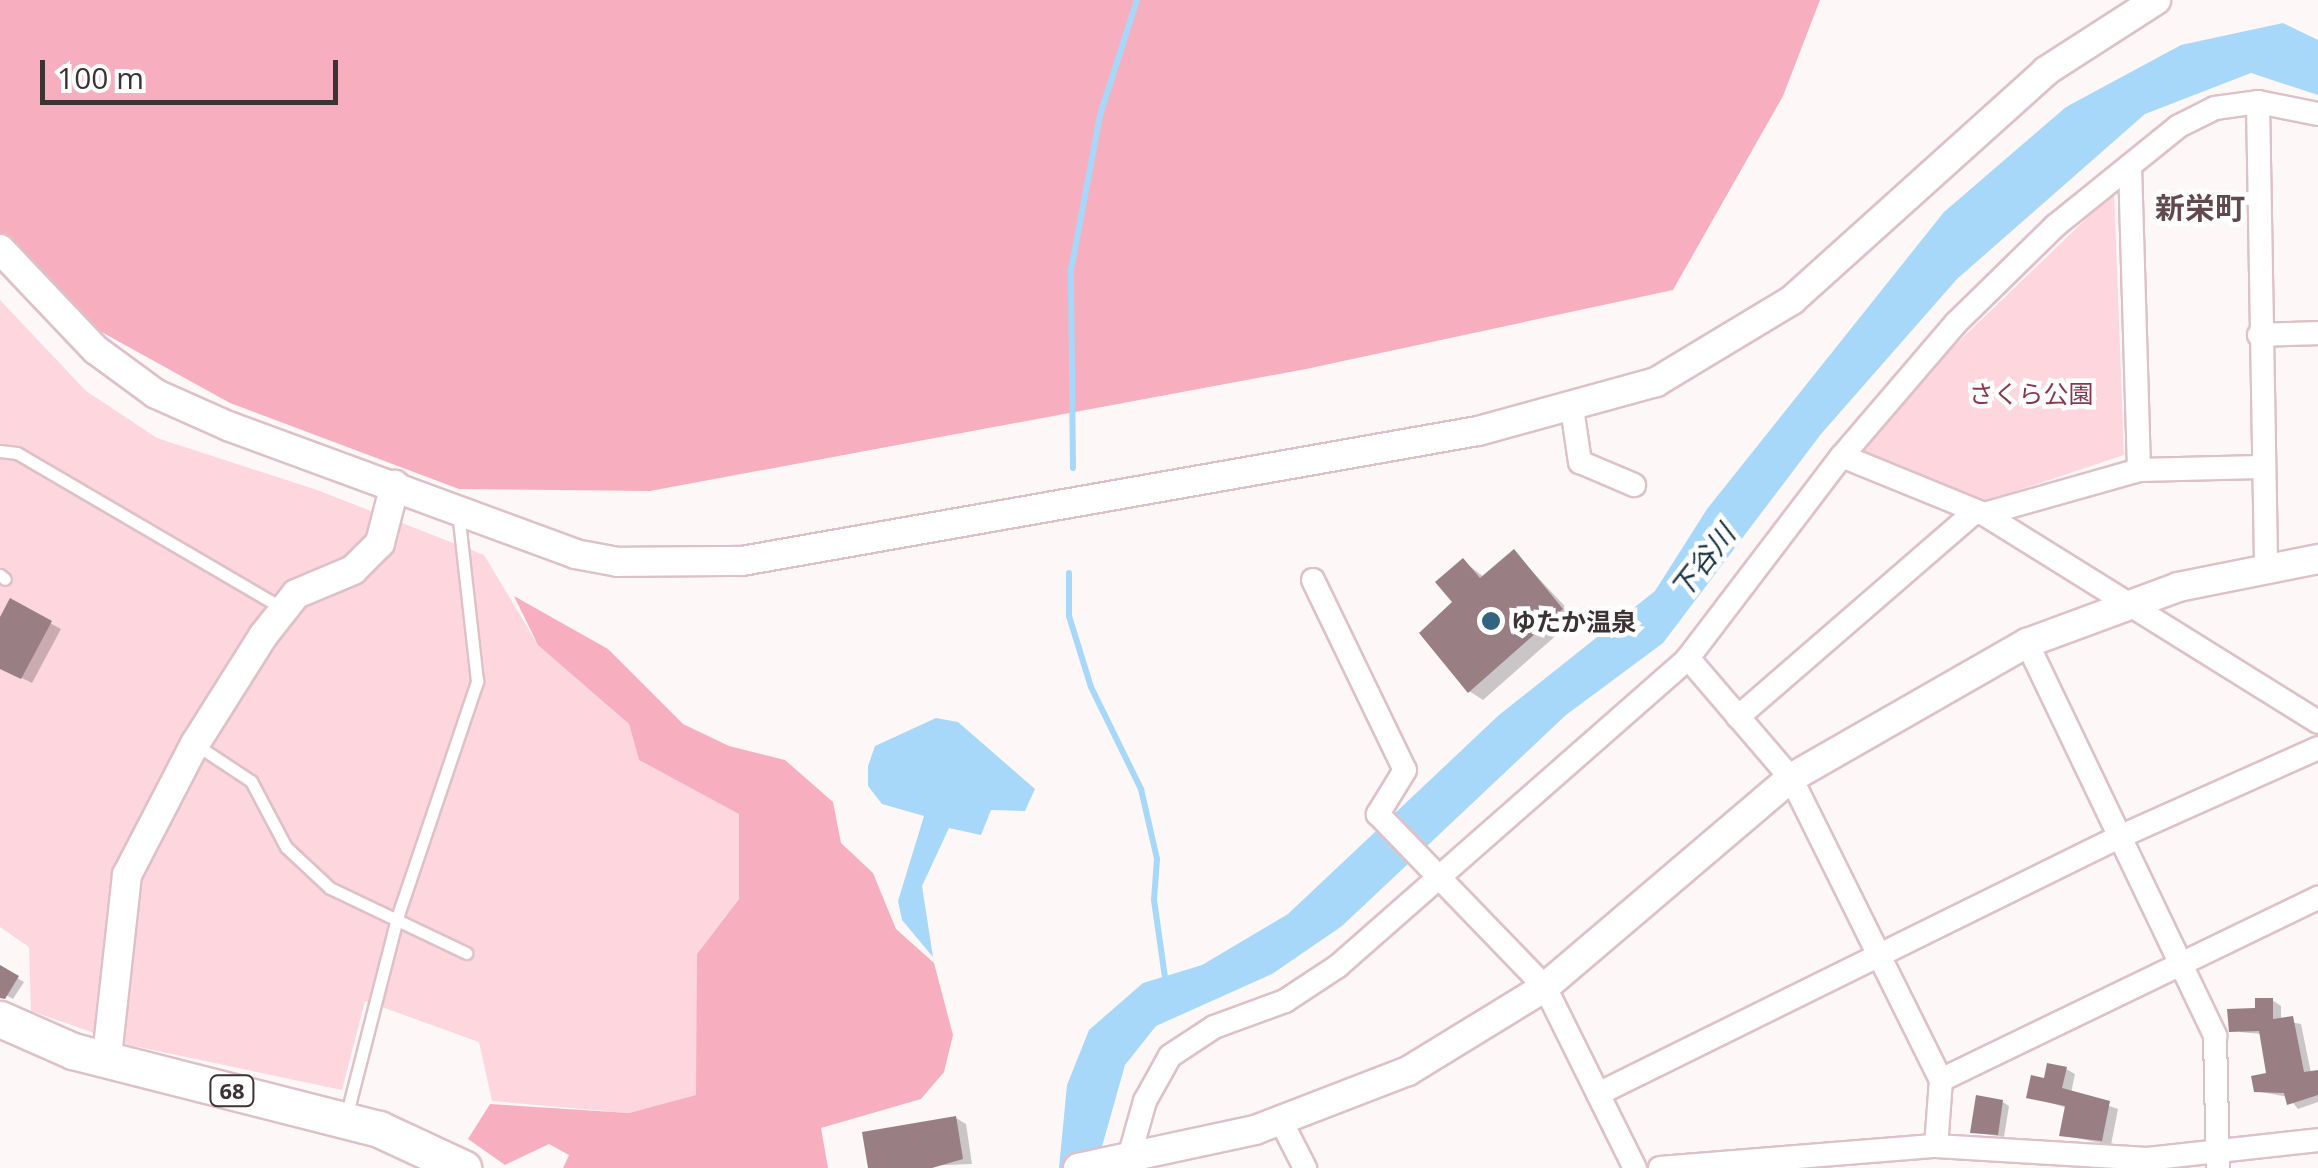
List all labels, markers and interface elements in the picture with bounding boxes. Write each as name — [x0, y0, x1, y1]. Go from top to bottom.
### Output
scale bar — [45, 40, 342, 102]
text: 100 m — [57, 57, 144, 98]
district label: 新栄町 — [2155, 190, 2245, 226]
park label: さくら公園 — [1969, 378, 2093, 408]
water label: 下谷川 — [1663, 518, 1741, 604]
place label: ゆたか温泉 — [1511, 606, 1636, 636]
marker: ゆたか温泉 — [1480, 610, 1502, 632]
road number: 68 — [207, 1074, 257, 1108]

